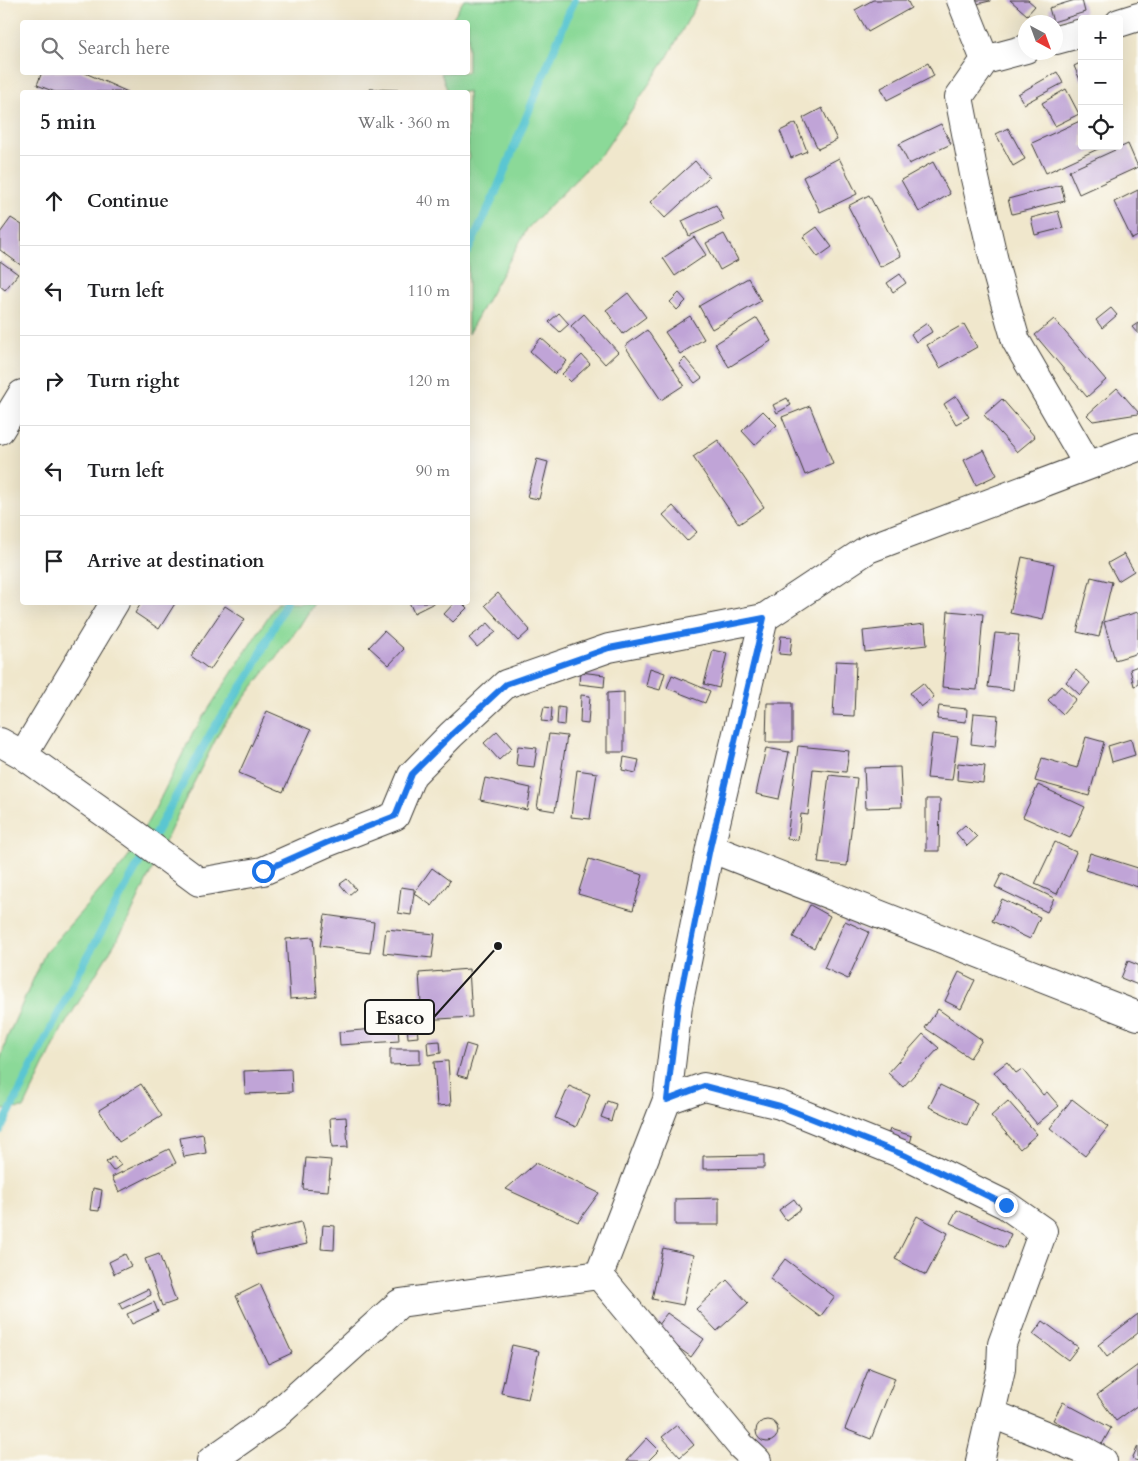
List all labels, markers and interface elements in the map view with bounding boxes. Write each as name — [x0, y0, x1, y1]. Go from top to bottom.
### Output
north arrow — [1018, 15, 1063, 60]
map controls — [1078, 15, 1123, 150]
button: + — [1078, 15, 1123, 60]
search box — [20, 20, 470, 75]
icon: search — [38, 34, 66, 62]
text: Search here — [78, 35, 170, 61]
button: − — [1078, 60, 1123, 105]
button: locate — [1078, 105, 1123, 150]
text: 5 min — [40, 108, 96, 137]
text: Walk · 360 m — [358, 112, 450, 134]
icon: ahead — [40, 187, 68, 215]
text: Continue — [87, 188, 169, 214]
text: 40 m — [416, 190, 450, 212]
icon: left — [40, 277, 68, 305]
text: Turn left — [87, 278, 164, 304]
text: 110 m — [408, 280, 450, 302]
icon: right — [40, 367, 68, 395]
text: Turn right — [87, 368, 179, 394]
text: 120 m — [408, 370, 450, 392]
icon: left — [40, 457, 68, 485]
text: Turn left — [87, 458, 164, 484]
text: 90 m — [416, 460, 450, 482]
icon: arrive — [40, 547, 68, 575]
text: Arrive at destination — [87, 548, 264, 574]
route start — [252, 860, 275, 883]
callout: Esaco — [365, 1000, 434, 1034]
text: Esaco — [376, 1005, 424, 1031]
route end — [995, 1194, 1018, 1217]

